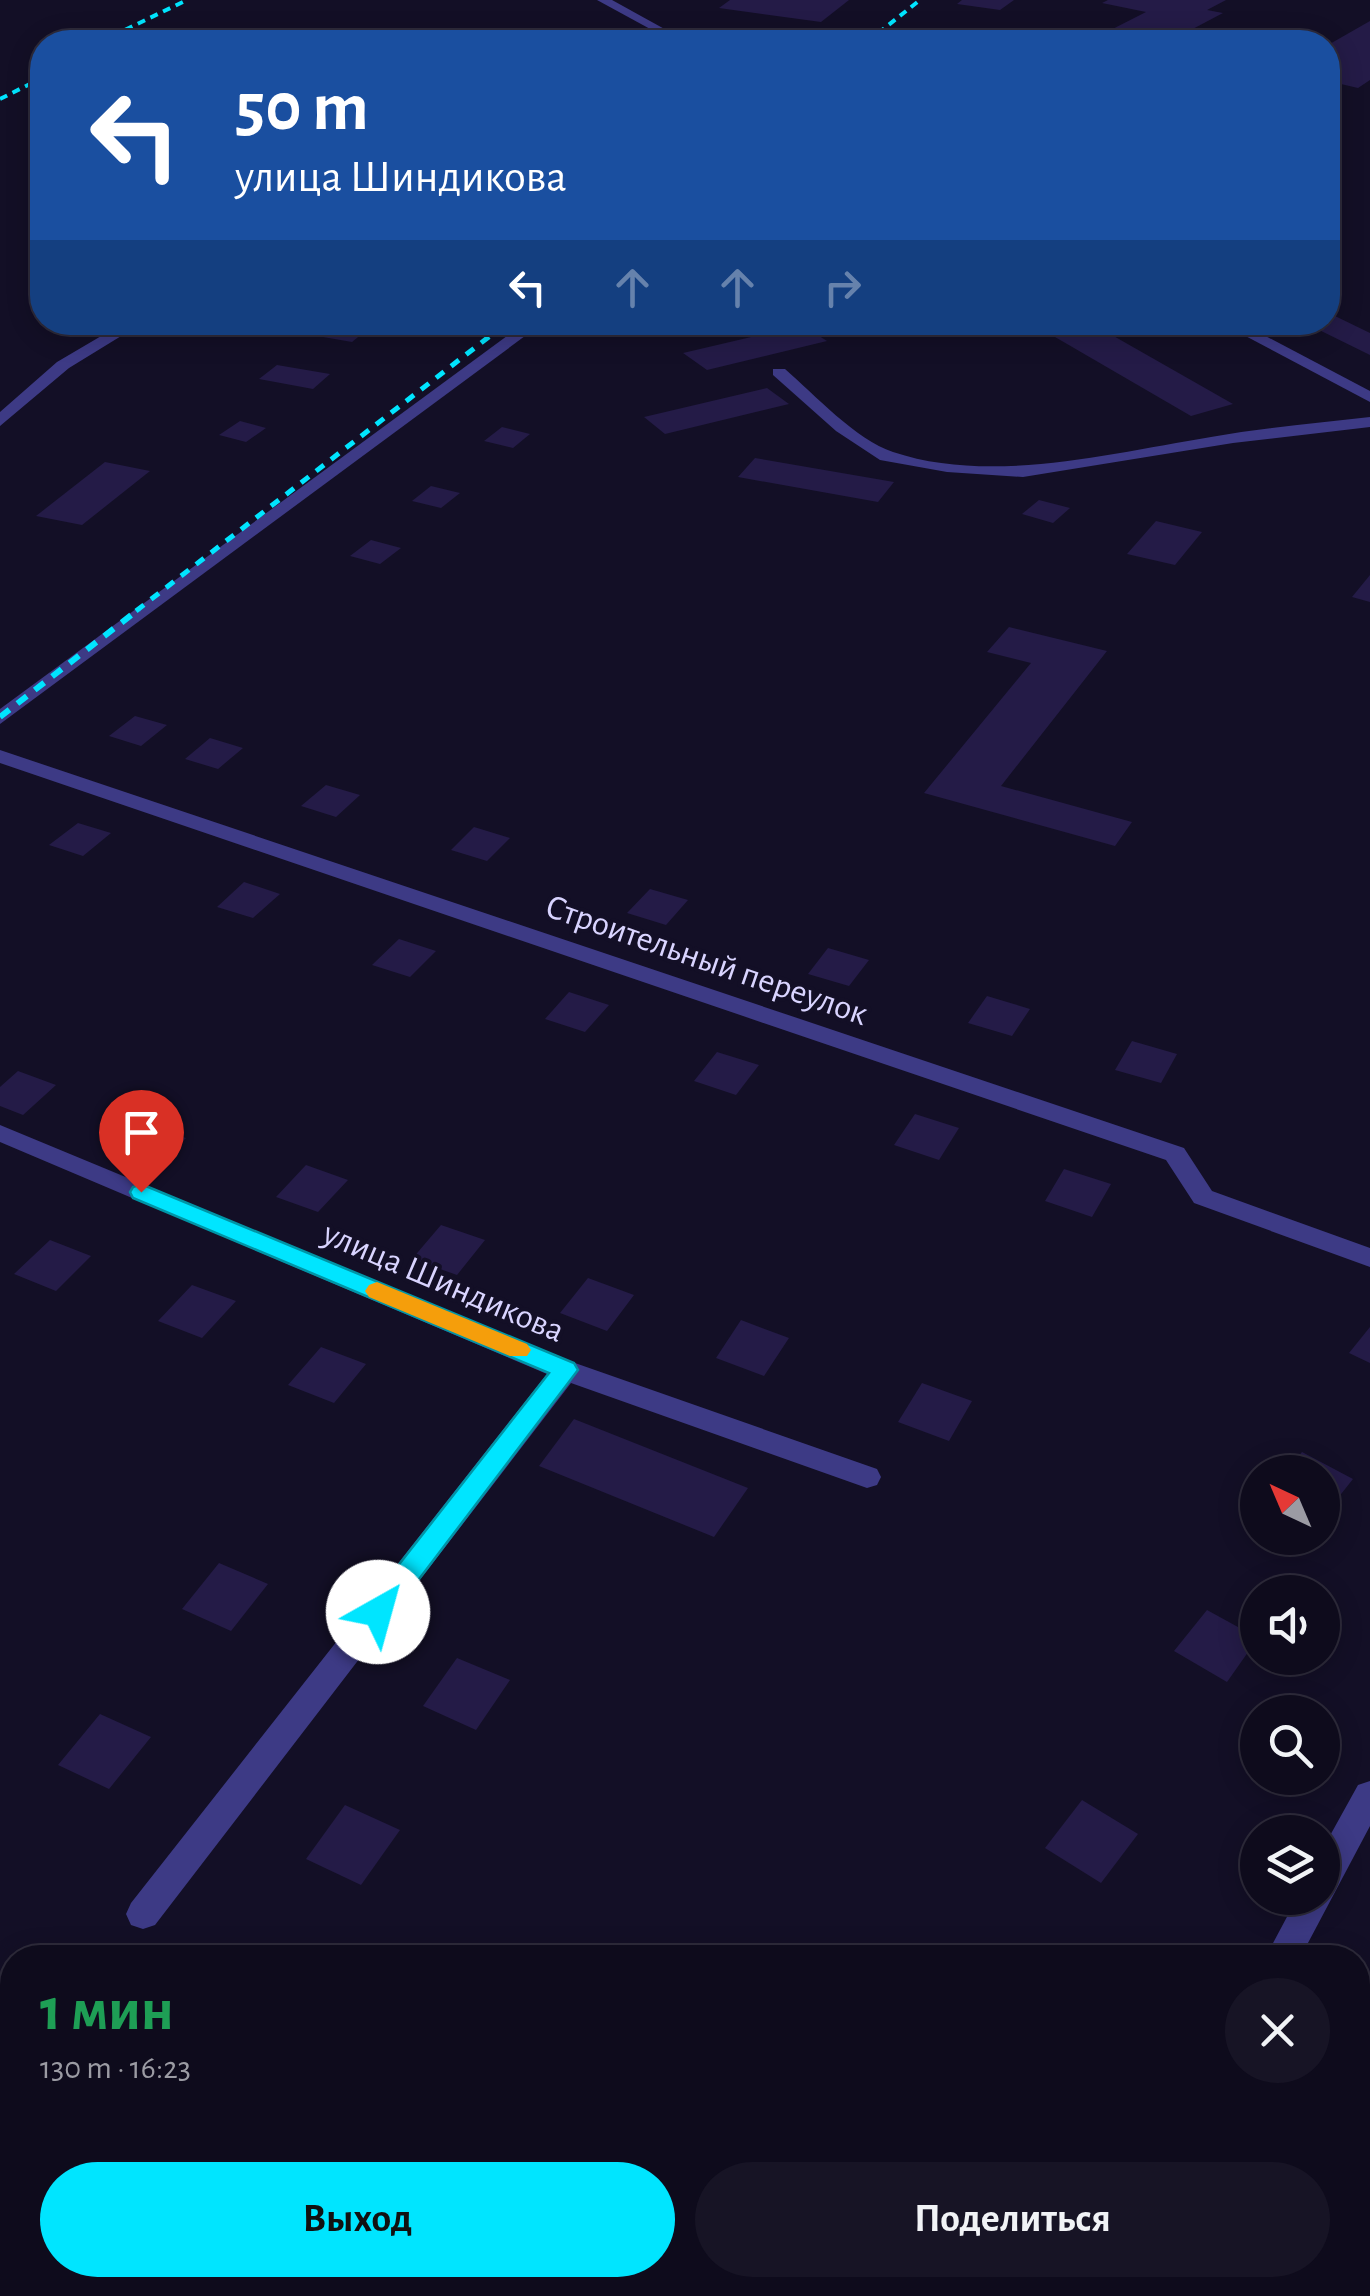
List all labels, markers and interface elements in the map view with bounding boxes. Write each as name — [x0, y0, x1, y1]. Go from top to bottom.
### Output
icon: left — [70, 70, 200, 200]
text: 50 m — [235, 73, 369, 143]
text: улица Шиндикова — [235, 155, 567, 200]
icon: left — [500, 260, 555, 315]
icon: ahead — [605, 260, 660, 315]
icon: ahead — [710, 260, 765, 315]
icon: right — [815, 260, 870, 315]
street label: Строительный переулок — [541, 889, 872, 1032]
pin — [99, 1090, 184, 1193]
icon: arrive — [114, 1105, 169, 1160]
street label: улица Шиндикова — [317, 1215, 569, 1349]
north arrow — [1240, 1455, 1340, 1555]
map controls — [1240, 1455, 1340, 1915]
position arrow — [326, 1560, 430, 1664]
button: sound — [1240, 1575, 1340, 1675]
button: search — [1240, 1695, 1340, 1795]
button: layers — [1240, 1815, 1340, 1915]
button: close — [1225, 1978, 1330, 2083]
text: 1 мин — [40, 1981, 174, 2041]
text: 130 m · 16:23 — [40, 2052, 191, 2084]
button: Выход — [40, 2162, 675, 2277]
button: Поделиться — [695, 2162, 1330, 2277]

